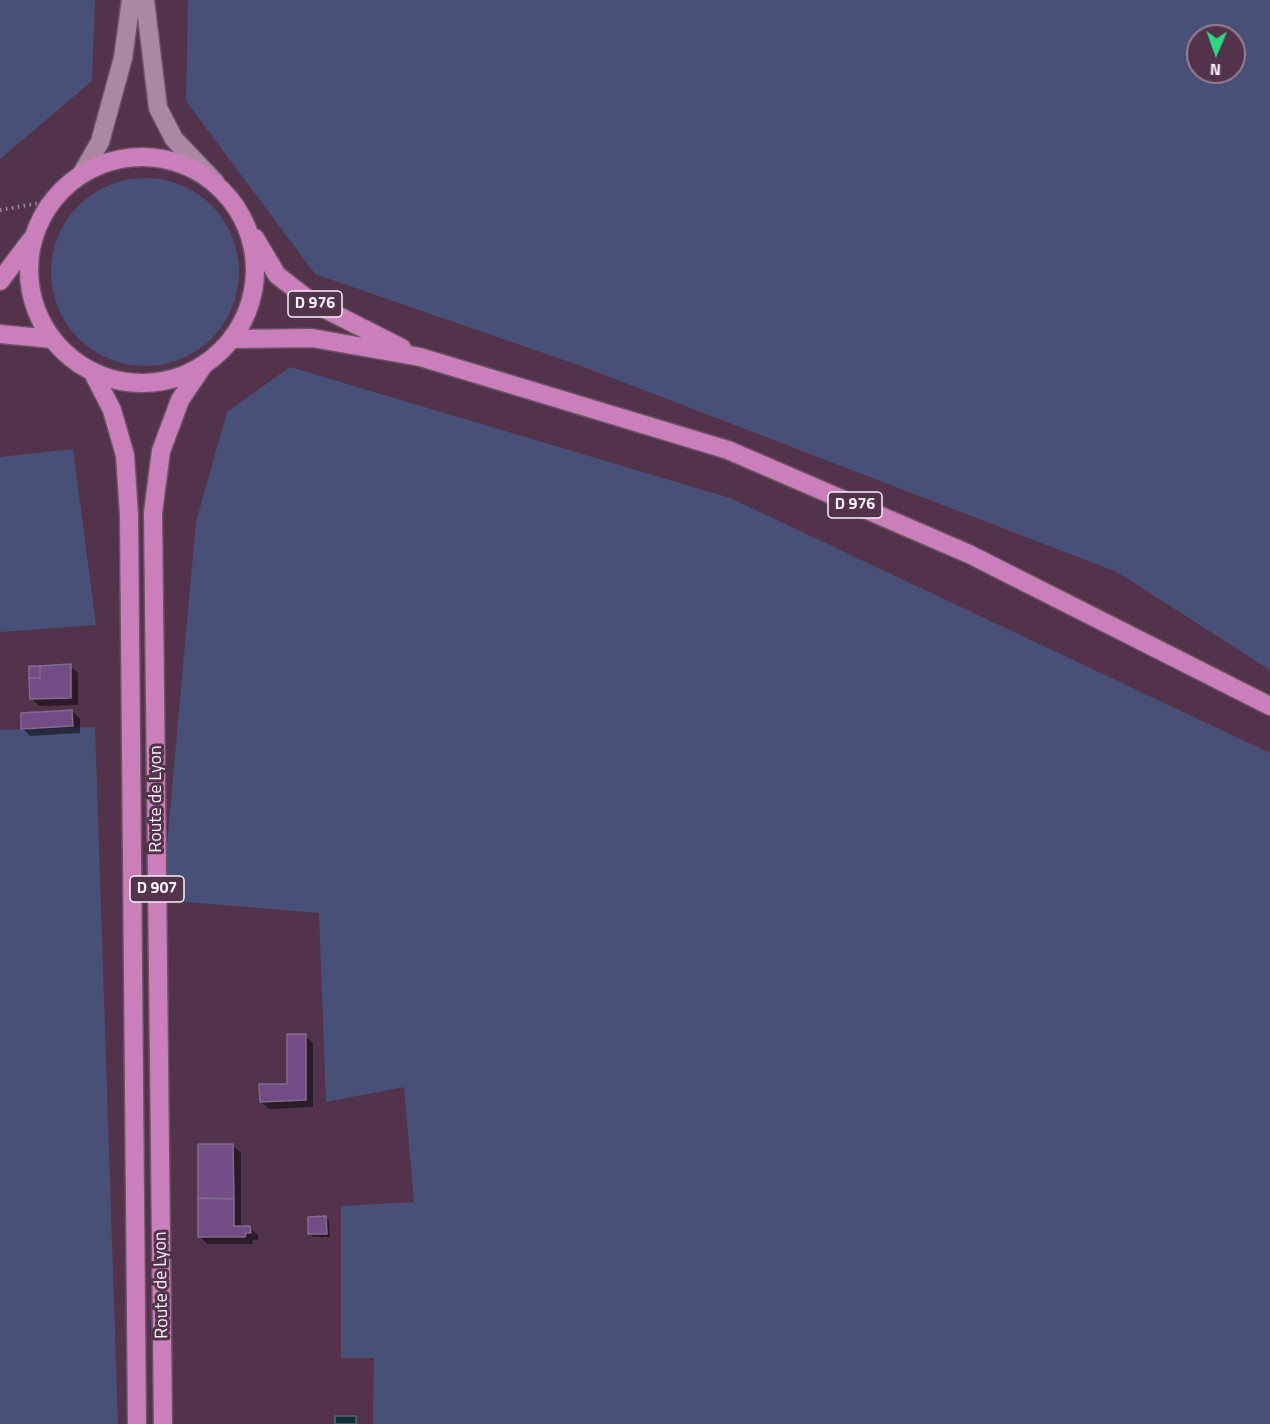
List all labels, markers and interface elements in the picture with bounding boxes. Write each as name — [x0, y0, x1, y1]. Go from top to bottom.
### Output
north arrow — [1186, 24, 1246, 84]
text: N — [1209, 58, 1221, 82]
road number: D 976 — [288, 291, 342, 317]
road number: D 976 — [828, 492, 882, 518]
street label: Route de Lyon — [146, 745, 168, 853]
road number: D 907 — [130, 876, 184, 902]
street label: Route de Lyon — [150, 1231, 174, 1339]

